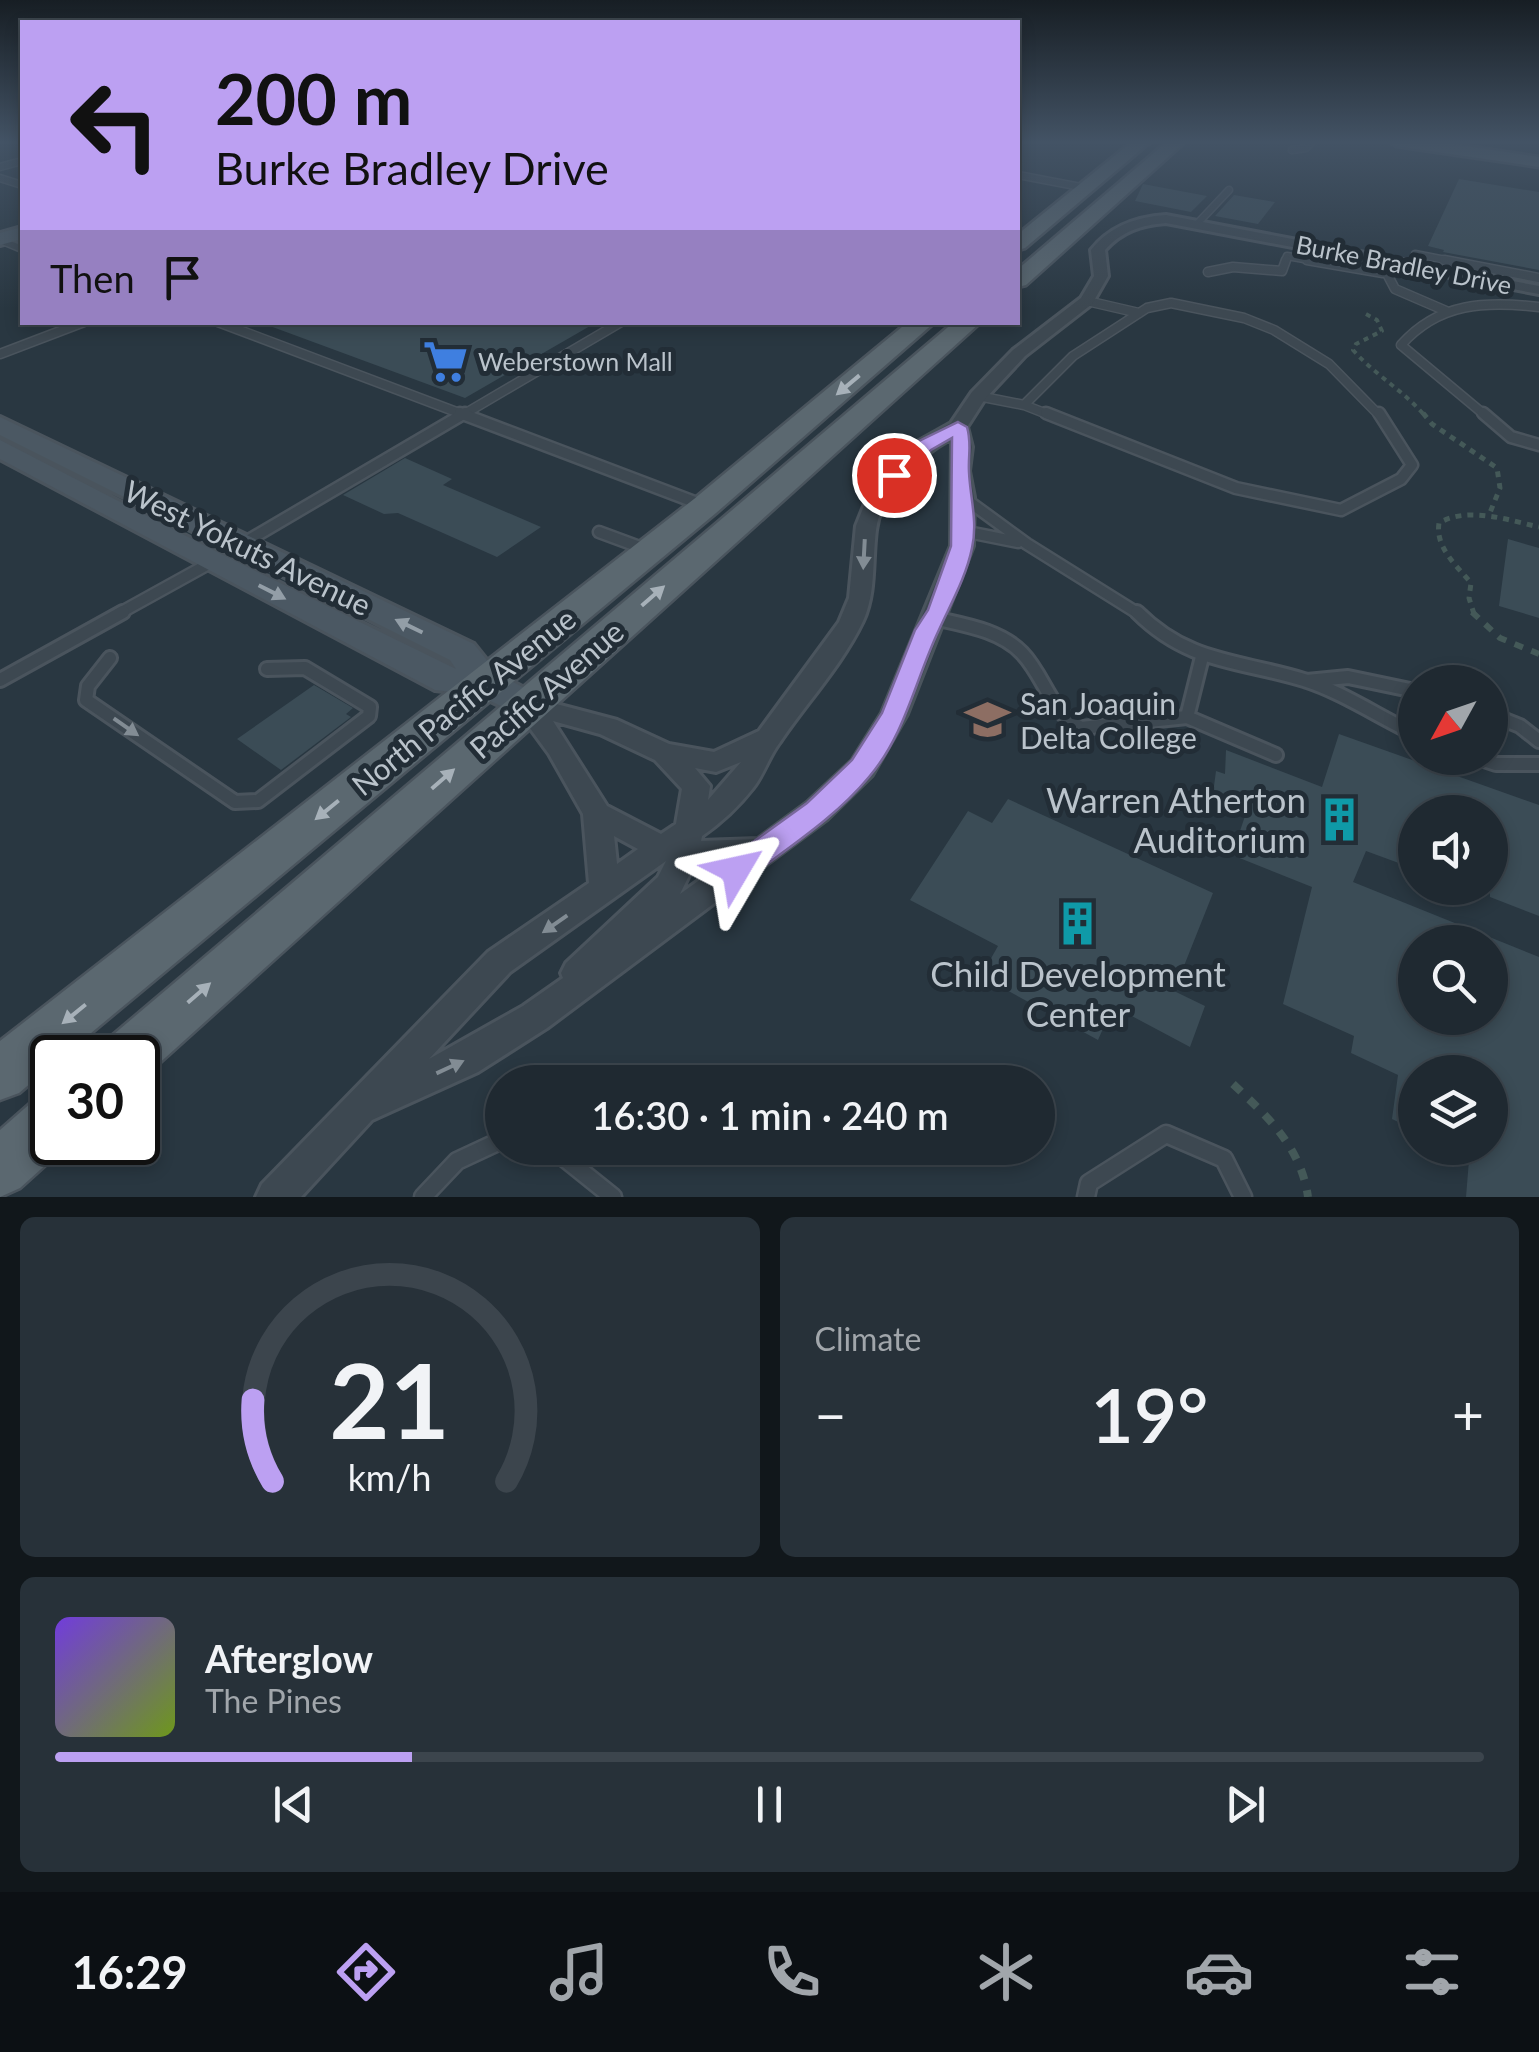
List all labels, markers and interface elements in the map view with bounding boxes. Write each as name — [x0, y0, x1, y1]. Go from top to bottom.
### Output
text: 200 m — [215, 56, 412, 140]
icon: left — [50, 60, 180, 190]
text: Burke Bradley Drive — [215, 141, 609, 195]
street label: Burke Bradley Drive — [1294, 228, 1514, 300]
icon: arrive — [155, 250, 210, 305]
text: Then — [50, 255, 135, 301]
supermarket icon: Weberstown Mall — [421, 337, 469, 385]
place label: Weberstown Mall — [478, 346, 673, 376]
one-way arrow — [836, 374, 861, 396]
pin — [852, 433, 937, 518]
icon: arrive — [867, 448, 922, 503]
street label: West Yokuts Avenue — [119, 472, 377, 622]
one-way arrow — [856, 538, 872, 570]
one-way arrow — [257, 583, 286, 600]
one-way arrow — [640, 585, 665, 607]
street label: North Pacific Avenue — [344, 600, 582, 802]
street label: Pacific Avenue — [462, 613, 630, 765]
one-way arrow — [395, 618, 424, 635]
north arrow — [1398, 665, 1508, 775]
map controls — [1398, 665, 1508, 1165]
place label: San Joaquin Delta College — [1020, 685, 1197, 755]
school or university icon: San Joaquin Delta College — [963, 696, 1011, 744]
one-way arrow — [113, 717, 140, 736]
one-way arrow — [430, 768, 455, 790]
place label: Warren Atherton Auditorium — [1046, 778, 1306, 860]
building icon: Warren Atherton Auditorium — [1315, 795, 1363, 843]
button: sound — [1398, 795, 1508, 905]
one-way arrow — [314, 799, 340, 820]
position arrow — [684, 818, 788, 922]
building icon: Child Development Center — [1054, 899, 1102, 947]
one-way arrow — [541, 914, 568, 933]
button: search — [1398, 925, 1508, 1035]
place label: Child Development Center — [930, 952, 1226, 1034]
one-way arrow — [186, 983, 211, 1005]
one-way arrow — [61, 1003, 87, 1024]
speed limit sign: 30 — [30, 1035, 160, 1165]
button: layers — [1398, 1055, 1508, 1165]
one-way arrow — [436, 1059, 465, 1075]
text: 16:30 · 1 min · 240 m — [592, 1092, 948, 1138]
text: Climate — [815, 1319, 921, 1358]
text: 21 — [329, 1336, 450, 1461]
text: 19° — [1090, 1369, 1208, 1459]
text: − — [815, 1381, 846, 1447]
text: + — [1452, 1381, 1484, 1447]
text: km/h — [348, 1456, 432, 1499]
text: Afterglow — [205, 1635, 373, 1681]
text: The Pines — [205, 1681, 342, 1720]
icon: previous — [266, 1777, 321, 1832]
icon: pause — [742, 1777, 797, 1832]
icon: next — [1218, 1777, 1273, 1832]
icon: directions — [331, 1937, 401, 2007]
icon: music — [544, 1937, 614, 2007]
icon: phone — [757, 1937, 827, 2007]
icon: climate — [971, 1937, 1041, 2007]
icon: car — [1184, 1937, 1254, 2007]
icon: filters — [1397, 1937, 1467, 2007]
text: 16:29 — [72, 1945, 188, 1999]

